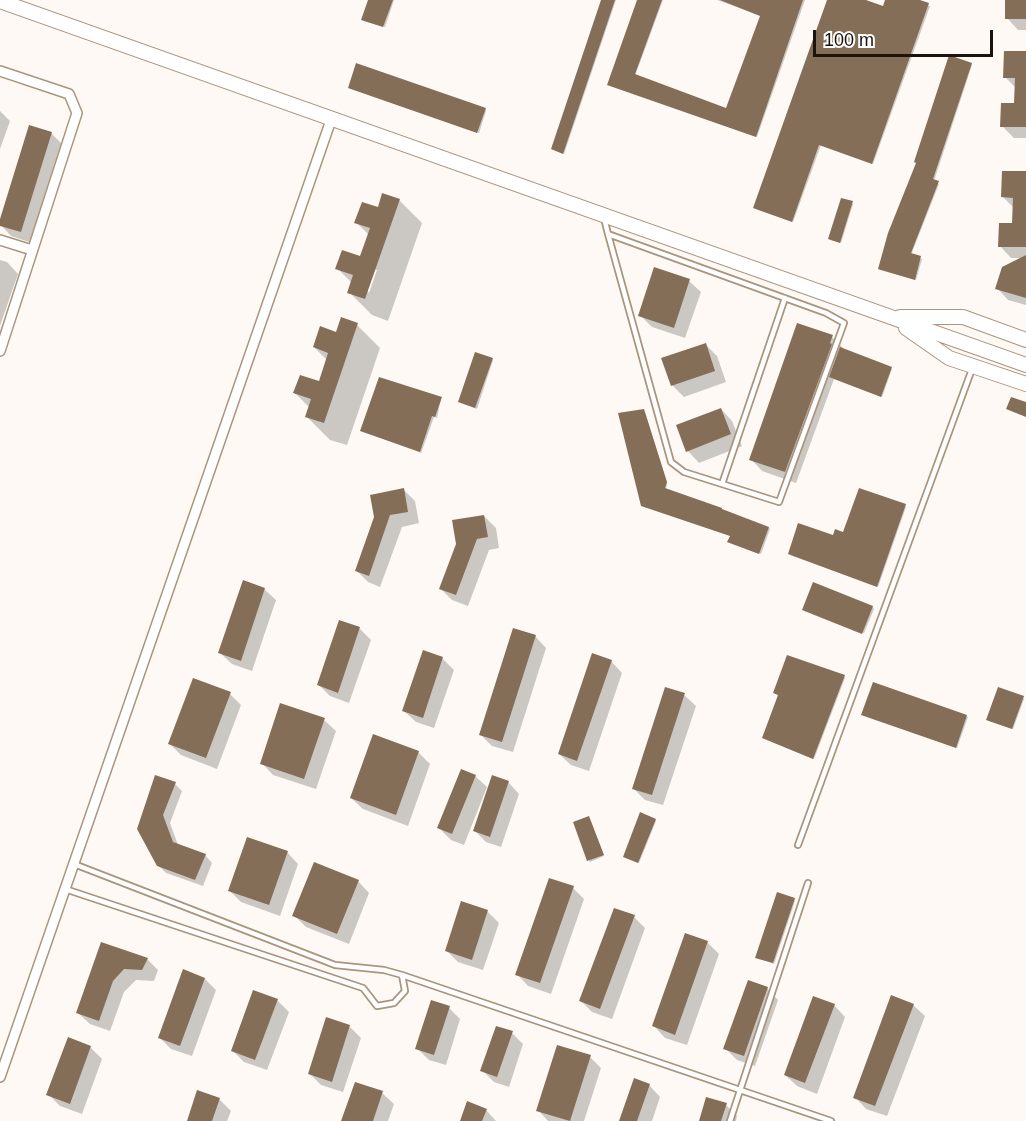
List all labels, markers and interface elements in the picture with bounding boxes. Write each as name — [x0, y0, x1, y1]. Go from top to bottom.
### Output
scale bar — [816, 18, 996, 56]
text: 100 m — [824, 30, 874, 50]

